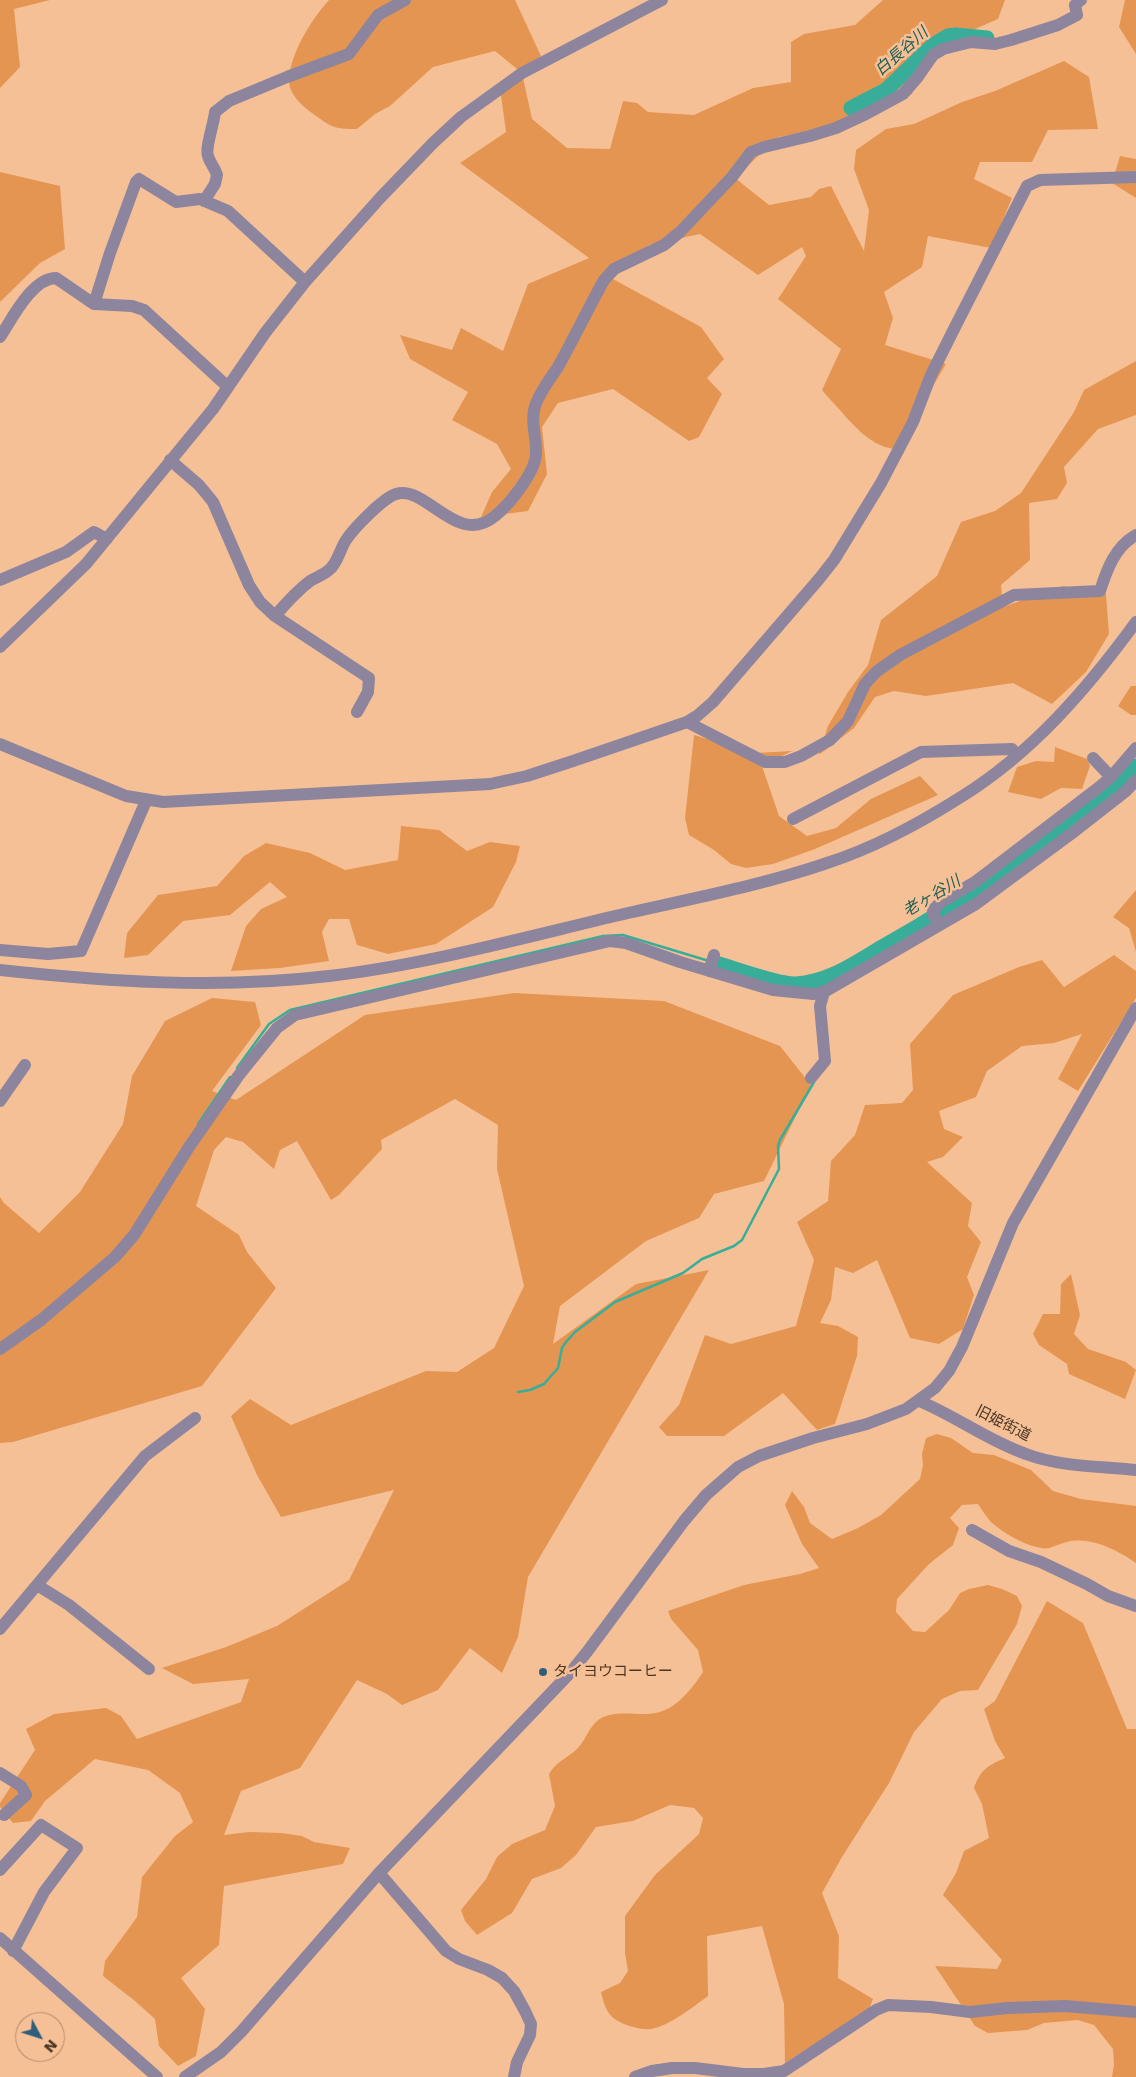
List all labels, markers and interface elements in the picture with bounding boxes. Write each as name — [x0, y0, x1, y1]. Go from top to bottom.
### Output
water label: 白長谷川 — [872, 24, 932, 80]
water label: 老ヶ谷川 — [900, 872, 964, 922]
street label: 旧姫街道 — [972, 1402, 1034, 1446]
place label: タイヨウコーヒー — [553, 1663, 673, 1681]
marker: タイヨウコーヒー — [537, 1666, 549, 1678]
north arrow — [15, 2012, 65, 2062]
text: N — [41, 2036, 61, 2056]

